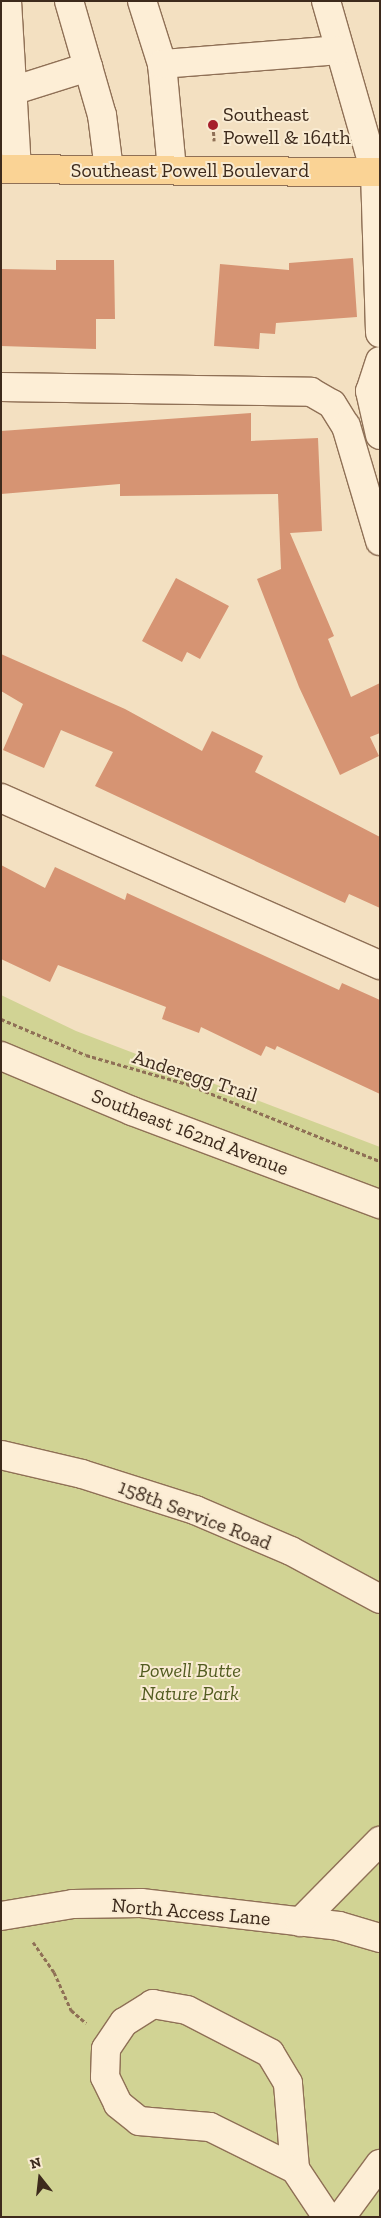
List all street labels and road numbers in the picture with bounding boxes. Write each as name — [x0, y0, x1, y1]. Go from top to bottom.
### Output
street label: Southeast Powell Boulevard — [71, 158, 309, 182]
street label: Anderegg Trail — [129, 1044, 261, 1108]
street label: Southeast 162nd Avenue — [88, 1083, 292, 1181]
street label: 158th Service Road — [115, 1475, 275, 1555]
street label: North Access Lane — [110, 1893, 272, 1931]

